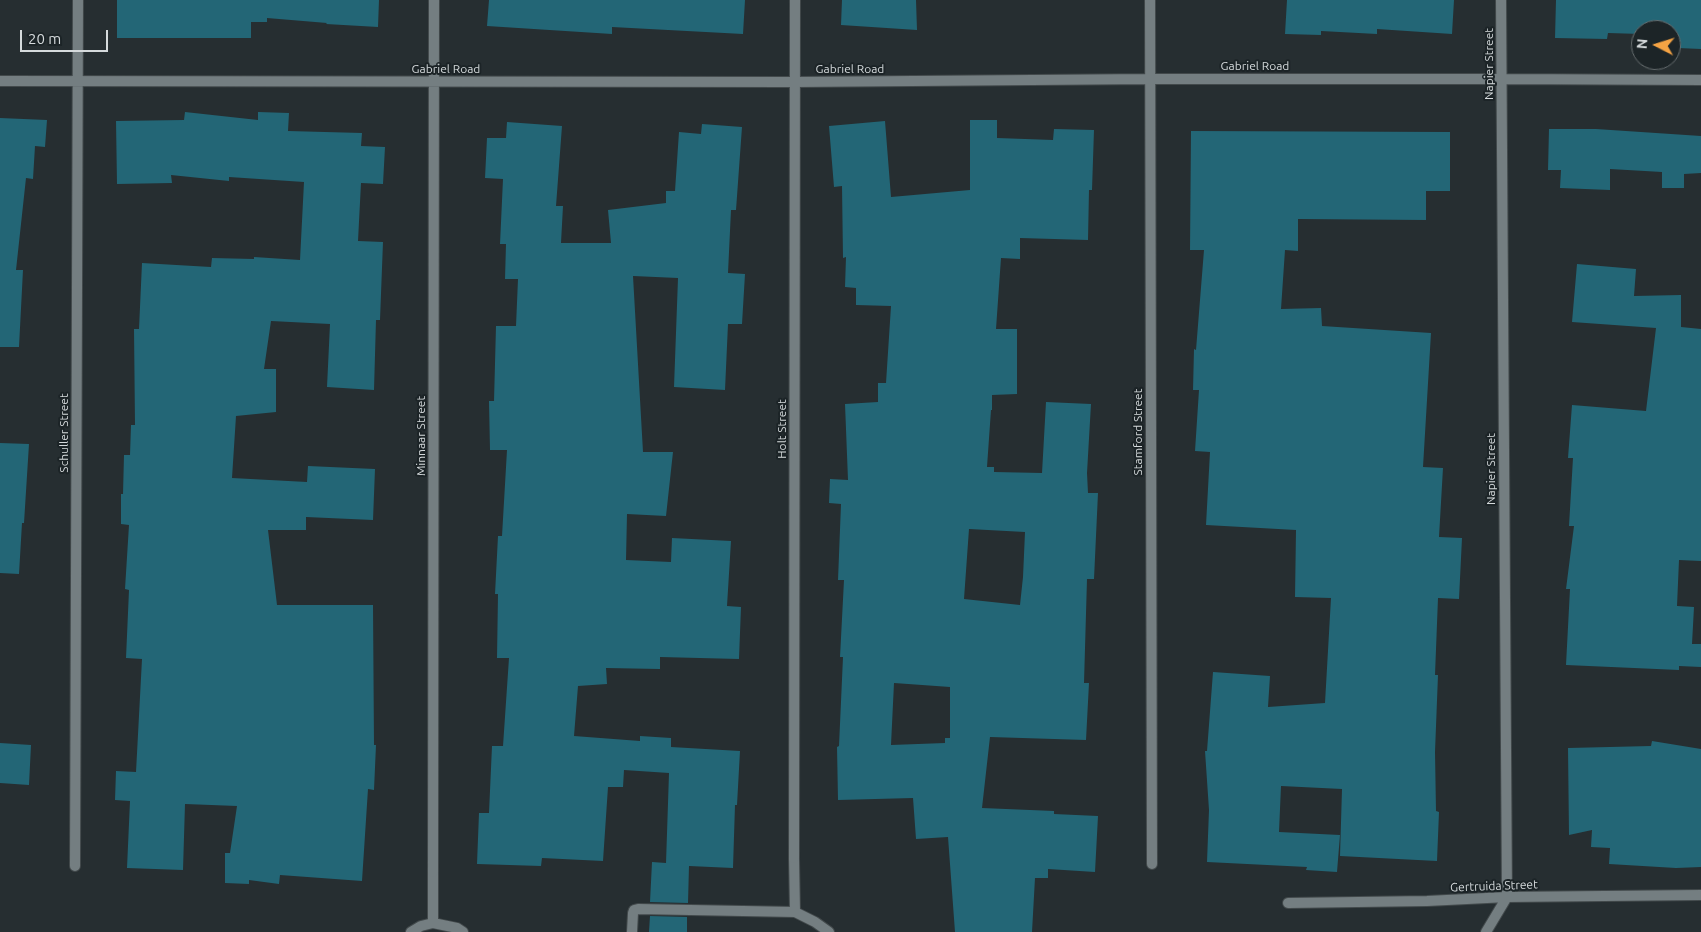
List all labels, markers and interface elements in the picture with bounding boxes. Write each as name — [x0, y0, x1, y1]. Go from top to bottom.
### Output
scale bar — [22, 20, 110, 52]
north arrow — [1631, 20, 1681, 70]
street label: Napier Street — [1482, 28, 1496, 100]
text: 20 m — [28, 30, 61, 47]
text: N — [1634, 38, 1650, 50]
street label: Gabriel Road — [1221, 59, 1289, 73]
street label: Gabriel Road — [412, 62, 480, 76]
street label: Gabriel Road — [816, 62, 884, 76]
street label: Stamford Street — [1131, 389, 1145, 475]
street label: Schuller Street — [57, 393, 71, 473]
street label: Minnaar Street — [414, 396, 428, 476]
street label: Holt Street — [775, 399, 789, 459]
street label: Napier Street — [1484, 433, 1498, 505]
street label: Gertruida Street — [1450, 877, 1538, 895]

